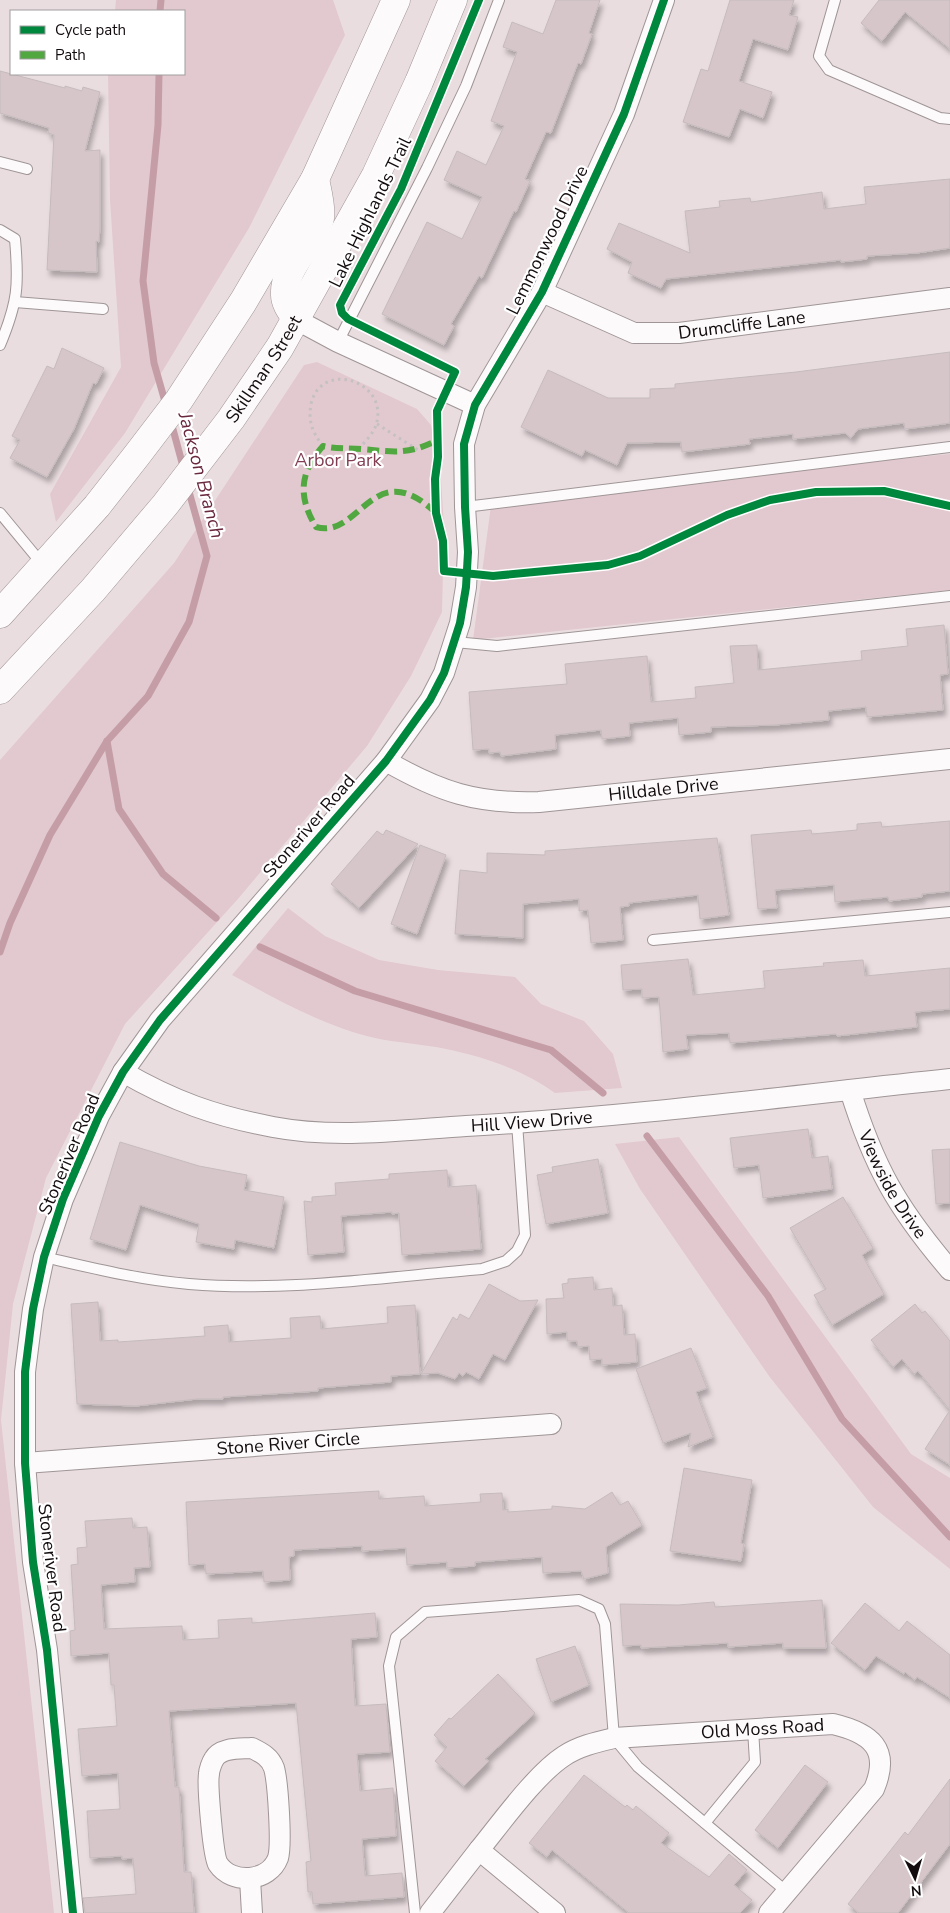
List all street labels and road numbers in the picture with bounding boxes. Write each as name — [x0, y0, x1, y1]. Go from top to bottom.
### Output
street label: Lake Highlands Trail — [323, 132, 417, 291]
street label: Lemmonwood Drive — [500, 161, 594, 319]
street label: Drumcliffe Lane — [677, 305, 807, 345]
street label: Skillman Street — [220, 310, 308, 428]
street label: Stoneriver Road — [258, 769, 360, 883]
street label: Hilldale Drive — [607, 771, 720, 807]
street label: Stoneriver Road — [33, 1090, 105, 1218]
street label: Hill View Drive — [470, 1105, 593, 1138]
street label: Viewside Drive — [853, 1126, 932, 1244]
street label: Stone River Circle — [216, 1426, 361, 1461]
street label: Stoneriver Road — [32, 1502, 72, 1634]
street label: Old Moss Road — [700, 1713, 825, 1744]

